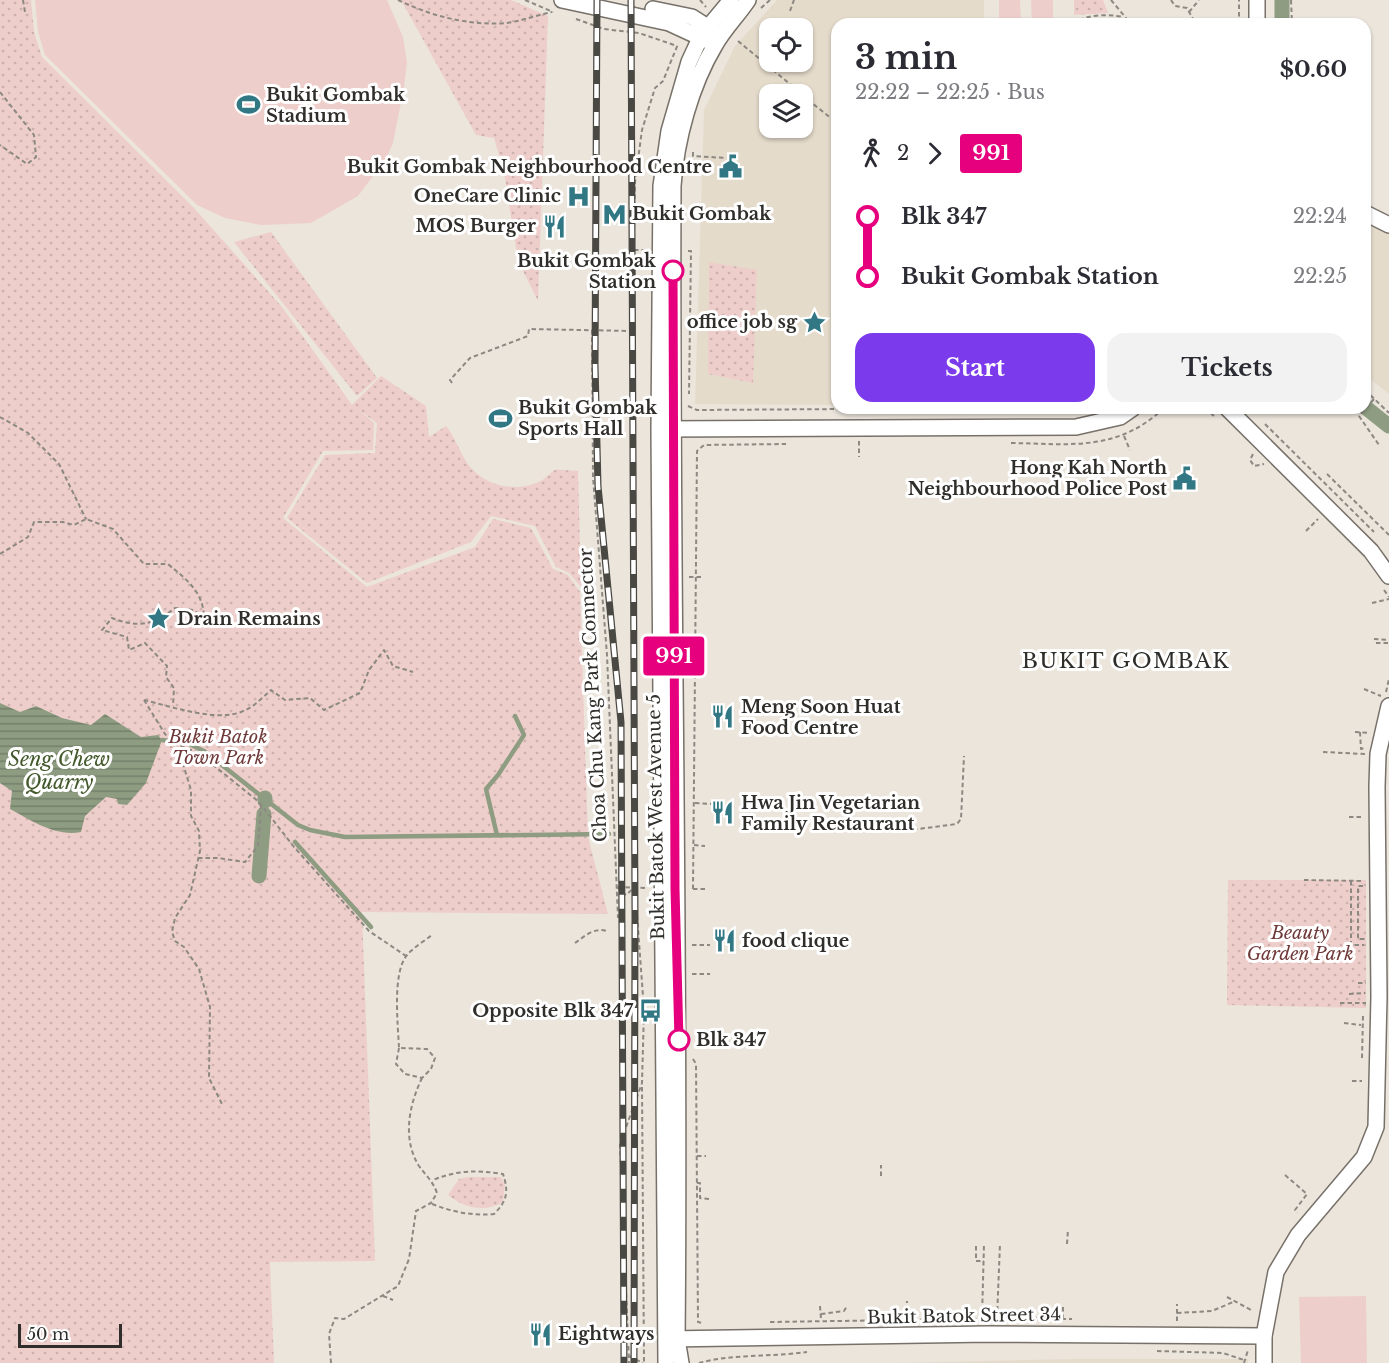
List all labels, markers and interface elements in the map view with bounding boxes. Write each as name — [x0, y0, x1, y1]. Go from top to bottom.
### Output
map controls — [759, 18, 813, 138]
button: locate — [759, 18, 813, 72]
text: 3 min — [855, 37, 957, 78]
text: $0.60 — [1280, 56, 1347, 83]
text: 22:22 – 22:25 · Bus — [855, 80, 1045, 104]
place label: Bukit Gombak Stadium — [266, 84, 406, 127]
button: layers — [759, 84, 813, 138]
sports icon: Bukit Gombak Stadium — [235, 92, 261, 118]
icon: walk — [855, 137, 888, 170]
icon: forward — [918, 137, 951, 170]
text: 991 — [972, 140, 1010, 166]
text: 2 — [897, 141, 909, 165]
public building icon: Bukit Gombak Neighbourhood Centre — [717, 154, 743, 180]
place label: Bukit Gombak Neighbourhood Centre — [347, 156, 712, 178]
hospital icon: OneCare Clinic — [566, 183, 592, 209]
place label: OneCare Clinic — [414, 185, 561, 207]
metro station icon: Bukit Gombak — [601, 201, 627, 227]
place label: Bukit Gombak — [632, 203, 772, 225]
text: Blk 347 — [901, 203, 986, 230]
text: 22:24 — [1293, 204, 1347, 228]
restaurant icon: MOS Burger — [541, 213, 567, 239]
place label: MOS Burger — [416, 215, 536, 237]
place label: Bukit Gombak Station — [517, 250, 657, 293]
marker: Bukit Gombak Station — [662, 260, 684, 282]
text: Bukit Gombak Station — [901, 263, 1159, 290]
text: 22:25 — [1293, 264, 1347, 288]
place icon: office job sg — [802, 309, 828, 335]
place label: office job sg — [687, 311, 798, 333]
button: Start — [855, 333, 1095, 402]
button: Tickets — [1107, 333, 1347, 402]
place label: Bukit Gombak Sports Hall — [518, 397, 658, 440]
sports icon: Bukit Gombak Sports Hall — [487, 405, 513, 431]
place label: Hong Kah North Neighbourhood Police Post — [908, 457, 1167, 500]
public building icon: Hong Kah North Neighbourhood Police Post — [1172, 465, 1198, 491]
street label: Choa Chu Kang Park Connector — [574, 547, 612, 843]
place icon: Drain Remains — [146, 606, 172, 632]
place label: Drain Remains — [177, 608, 321, 630]
line badge: 991 — [640, 636, 708, 676]
text: 991 — [655, 643, 693, 669]
district label: BUKIT GOMBAK — [1022, 648, 1230, 674]
street label: Bukit Batok West Avenue 5 — [643, 694, 669, 940]
place label: Meng Soon Huat Food Centre — [741, 696, 901, 739]
restaurant icon: Meng Soon Huat Food Centre — [710, 704, 736, 730]
park label: Bukit Batok Town Park — [168, 726, 267, 769]
water label: Seng Chew Quarry — [8, 747, 110, 794]
place label: Hwa Jin Vegetarian Family Restaurant — [741, 792, 920, 835]
restaurant icon: Hwa Jin Vegetarian Family Restaurant — [710, 800, 736, 826]
park label: Beauty Garden Park — [1247, 922, 1353, 965]
restaurant icon: food clique — [711, 928, 737, 954]
place label: food clique — [742, 930, 849, 952]
bus stop icon: Opposite Blk 347 — [638, 998, 664, 1024]
place label: Opposite Blk 347 — [472, 1000, 634, 1022]
marker: Blk 347 — [668, 1029, 690, 1051]
place label: Blk 347 — [696, 1029, 767, 1051]
street label: Bukit Batok Street 34 — [867, 1303, 1061, 1329]
scale bar — [18, 1321, 122, 1348]
restaurant icon: Eightways — [527, 1321, 553, 1347]
place label: Eightways — [558, 1323, 654, 1345]
text: 50 m — [27, 1324, 69, 1344]

